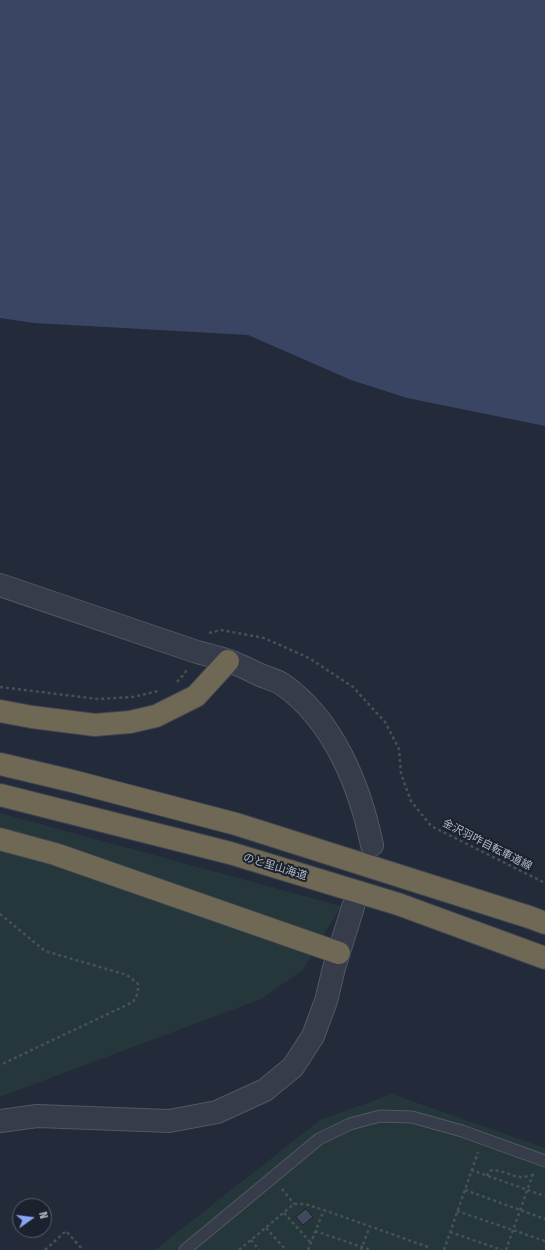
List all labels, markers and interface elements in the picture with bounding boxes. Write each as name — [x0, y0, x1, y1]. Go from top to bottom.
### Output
street label: 金沢羽咋自転車道線 — [440, 817, 534, 873]
street label: のと里山海道 — [242, 851, 308, 883]
north arrow — [12, 1198, 52, 1238]
text: N — [36, 1210, 50, 1220]

